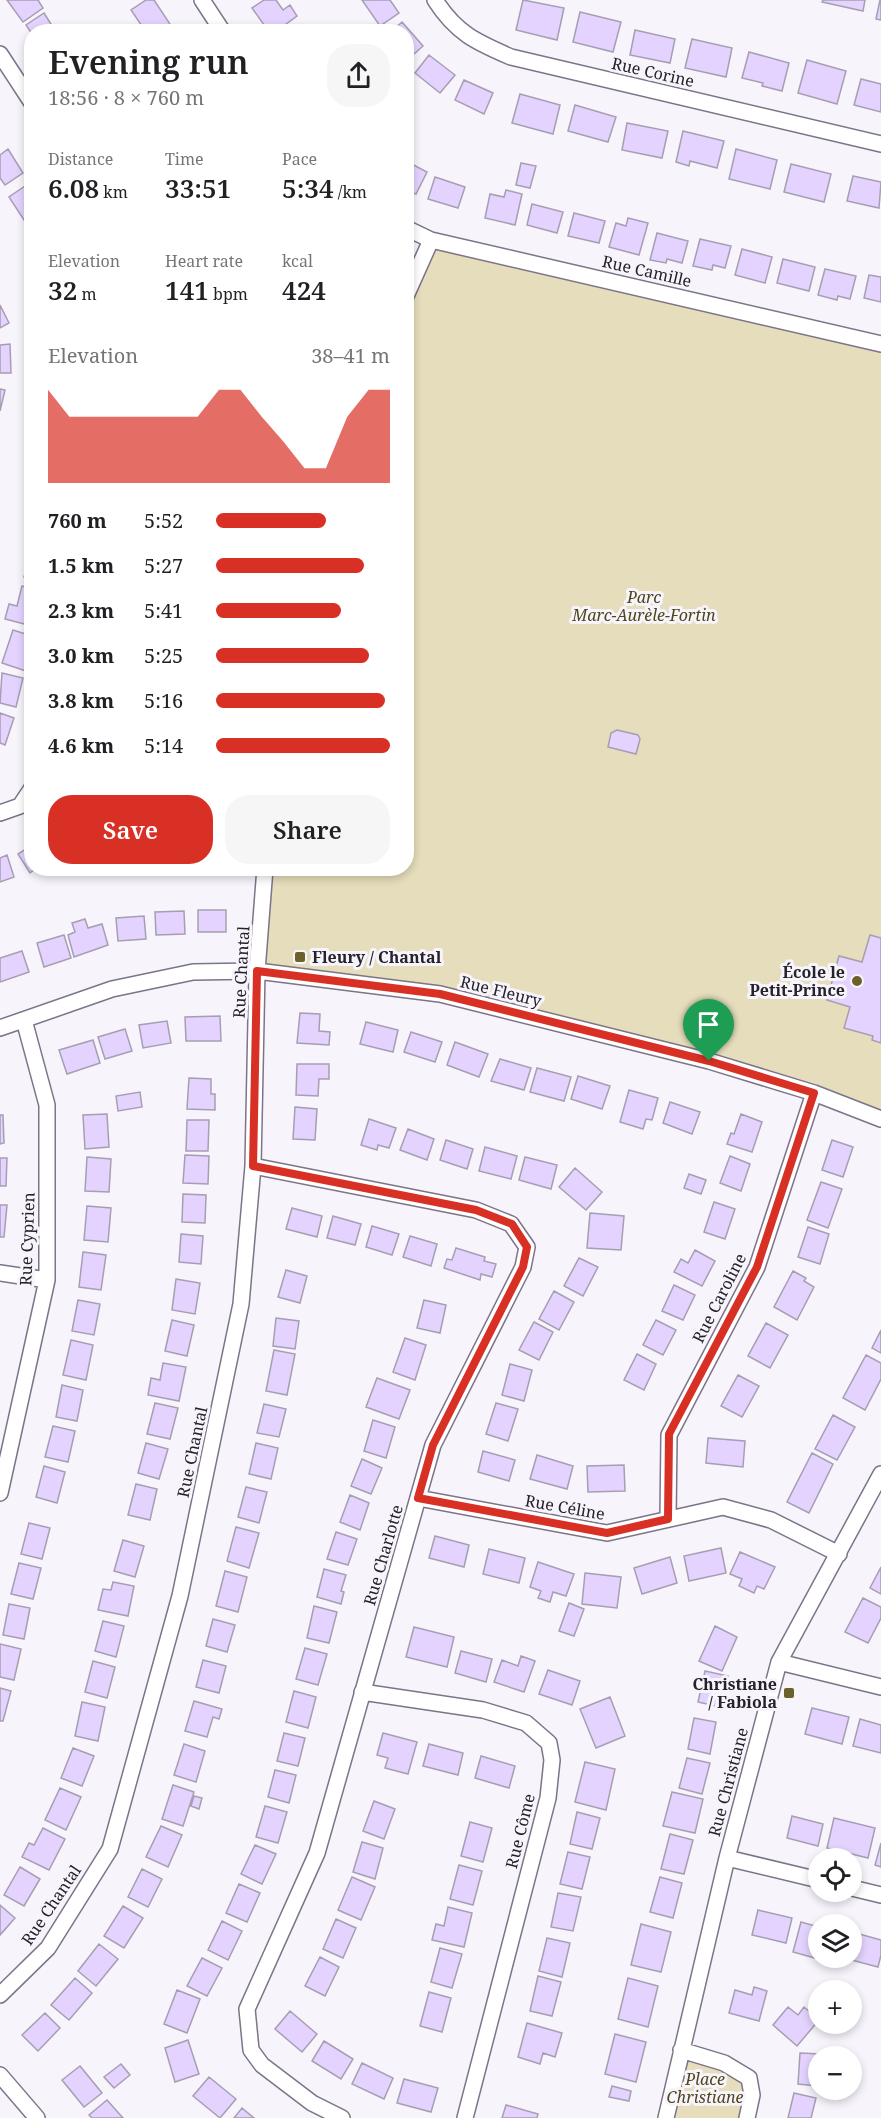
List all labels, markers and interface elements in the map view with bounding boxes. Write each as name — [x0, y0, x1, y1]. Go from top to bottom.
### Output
text: Evening run — [48, 39, 249, 84]
button: share — [327, 44, 390, 107]
street label: Rue Corine — [610, 52, 696, 92]
text: 18:56 · 8 × 760 m — [48, 84, 204, 111]
text: Distance — [48, 148, 113, 170]
text: Time — [165, 148, 204, 170]
text: Pace — [282, 148, 317, 170]
text: 6.08 — [48, 170, 99, 206]
text: 33:51 — [165, 170, 231, 206]
text: 5:34 — [282, 170, 334, 206]
text: km — [99, 181, 128, 203]
text: /km — [334, 181, 367, 203]
text: Elevation — [48, 250, 120, 272]
text: Heart rate — [165, 250, 243, 272]
text: kcal — [282, 250, 313, 272]
street label: Rue Camille — [600, 250, 694, 292]
text: 32 — [48, 272, 77, 308]
text: 141 — [165, 272, 209, 308]
text: 424 — [282, 272, 326, 308]
text: m — [77, 283, 97, 305]
text: bpm — [209, 283, 248, 305]
text: Elevation — [48, 342, 138, 369]
text: 38–41 m — [311, 342, 390, 369]
text: 760 m — [48, 507, 107, 534]
text: 5:52 — [144, 507, 183, 534]
text: 1.5 km — [48, 552, 114, 579]
text: 5:27 — [144, 552, 183, 579]
park label: Parc Marc-Aurèle-Fortin — [571, 586, 716, 626]
text: 2.3 km — [48, 597, 114, 624]
text: 5:41 — [144, 597, 183, 624]
text: 3.0 km — [48, 642, 114, 669]
text: 5:25 — [144, 642, 183, 669]
text: 3.8 km — [48, 687, 114, 714]
text: 5:16 — [144, 687, 183, 714]
text: 4.6 km — [48, 732, 114, 759]
text: 5:14 — [144, 732, 183, 759]
button: Save — [48, 795, 213, 864]
button: Share — [225, 795, 390, 864]
street label: Rue Chantal — [228, 925, 254, 1019]
place label: Fleury / Chantal — [312, 946, 442, 968]
marker: Fleury / Chantal — [293, 950, 307, 964]
place label: École le Petit-Prince — [750, 961, 845, 1001]
street label: Rue Fleury — [458, 970, 545, 1012]
marker: École le Petit-Prince — [850, 974, 864, 988]
pin — [683, 999, 734, 1061]
icon: arrive — [692, 1008, 725, 1041]
street label: Rue Cyprien — [14, 1192, 40, 1286]
street label: Rue Caroline — [687, 1249, 751, 1347]
street label: Rue Chantal — [172, 1405, 212, 1499]
street label: Rue Céline — [523, 1489, 607, 1525]
street label: Rue Charlotte — [358, 1502, 408, 1608]
place label: Christiane / Fabiola — [692, 1673, 777, 1713]
marker: Christiane / Fabiola — [782, 1686, 796, 1700]
street label: Rue Christiane — [703, 1725, 753, 1839]
street label: Rue Côme — [500, 1791, 540, 1871]
map controls — [808, 1848, 862, 2100]
button: locate — [808, 1848, 862, 1902]
street label: Rue Chantal — [16, 1861, 86, 1949]
button: layers — [808, 1914, 862, 1968]
button: + — [808, 1980, 862, 2034]
button: − — [808, 2046, 862, 2100]
park label: Place Christiane — [667, 2068, 744, 2108]

